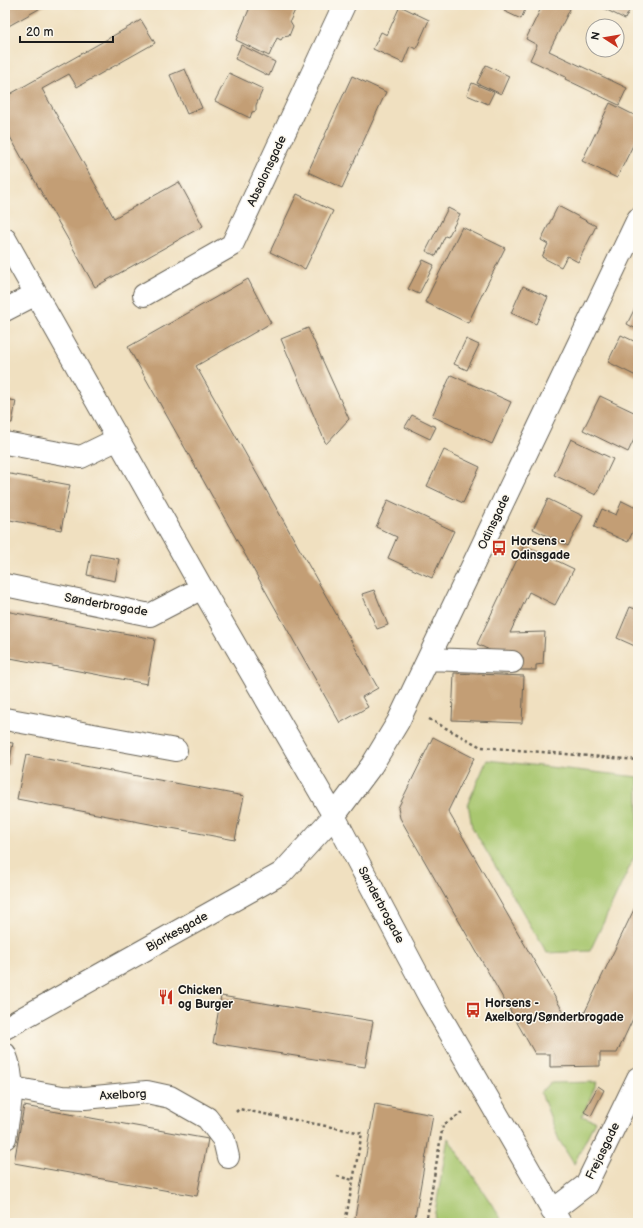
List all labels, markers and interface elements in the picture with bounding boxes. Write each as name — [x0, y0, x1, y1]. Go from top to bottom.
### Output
scale bar — [20, 18, 113, 44]
north arrow — [585, 18, 625, 58]
text: 20 m — [26, 25, 53, 40]
text: N — [588, 31, 603, 41]
street label: Absalonsgade — [244, 133, 290, 209]
street label: Odinsgade — [475, 492, 513, 552]
place label: Horsens - Odinsgade — [511, 534, 570, 563]
bus stop icon: Horsens - Odinsgade — [490, 539, 508, 557]
street label: Sønderbrogade — [63, 590, 149, 620]
street label: Sønderbrogade — [355, 864, 407, 946]
street label: Bjarkesgade — [143, 909, 211, 955]
place label: Chicken og Burger — [178, 983, 233, 1012]
restaurant icon: Chicken og Burger — [157, 988, 175, 1006]
place label: Horsens - Axelborg/Sønderbrogade — [484, 996, 624, 1025]
bus stop icon: Horsens - Axelborg/Sønderbrogade — [464, 1001, 482, 1019]
street label: Axelborg — [99, 1086, 147, 1104]
street label: Frejasgade — [583, 1120, 623, 1182]

